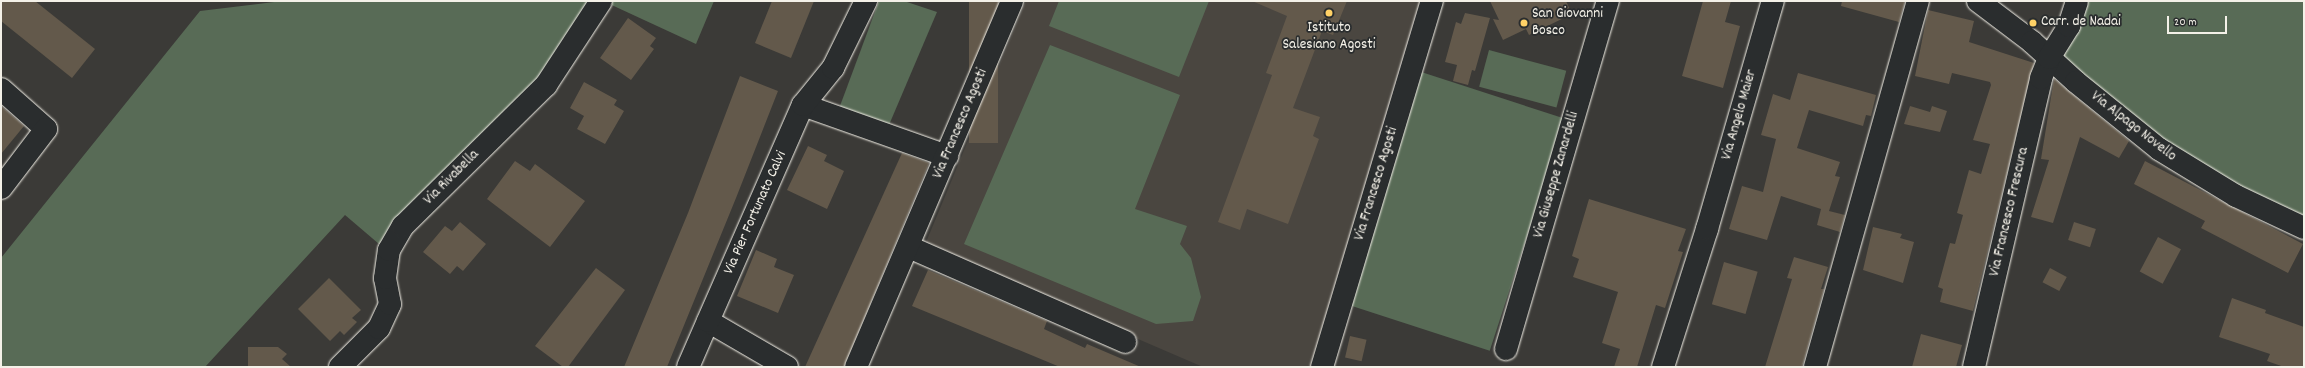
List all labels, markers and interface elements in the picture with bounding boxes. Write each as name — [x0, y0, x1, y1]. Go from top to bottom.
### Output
place label: San Giovanni Bosco — [1532, 5, 1603, 40]
marker: Istituto Salesiano Agosti — [1324, 8, 1334, 18]
scale bar — [2169, 8, 2229, 34]
place label: Carr. de Nadai — [2041, 14, 2121, 32]
text: 20 m — [2174, 14, 2197, 31]
marker: San Giovanni Bosco — [1519, 18, 1529, 28]
marker: Carr. de Nadai — [2028, 18, 2038, 28]
place label: Istituto Salesiano Agosti — [1283, 19, 1375, 54]
street label: Via Francesco Agosti — [930, 66, 992, 182]
street label: Via Angelo Maier — [1719, 68, 1761, 162]
street label: Via Alpago Novello — [2087, 88, 2179, 166]
street label: Via Giuseppe Zanardelli — [1530, 110, 1584, 240]
street label: Via Francesco Agosti — [1351, 125, 1403, 243]
street label: Via Francesco Frescura — [1986, 146, 2034, 278]
street label: Via Rivabella — [421, 147, 483, 209]
street label: Via Pier Fortunato Calvi — [721, 149, 791, 277]

